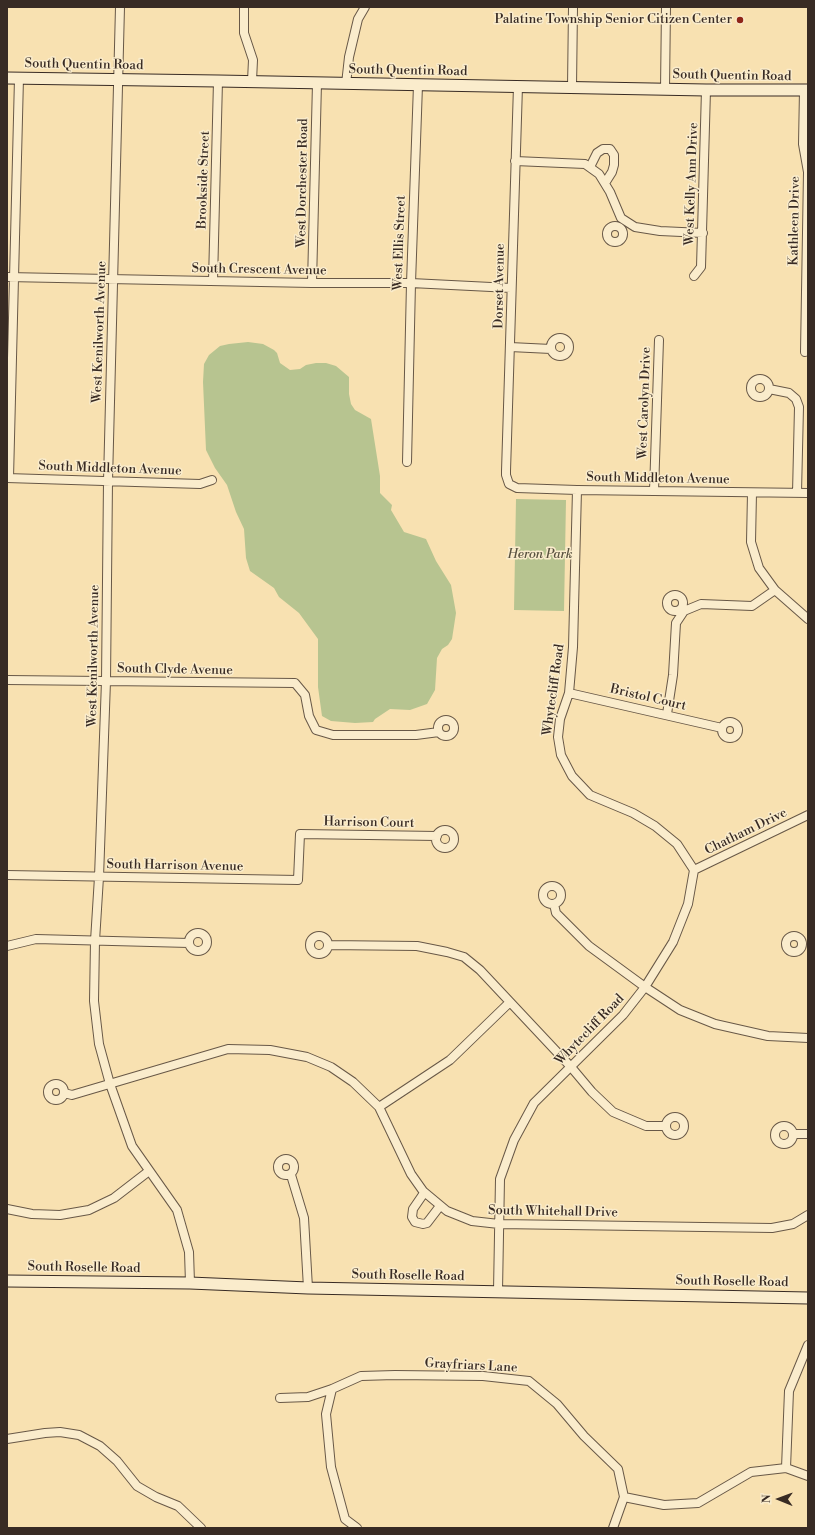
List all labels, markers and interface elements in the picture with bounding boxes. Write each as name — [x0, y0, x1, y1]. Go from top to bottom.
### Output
place label: Palatine Township Senior Citizen Center — [494, 12, 732, 28]
marker: Palatine Township Senior Citizen Center — [735, 15, 745, 25]
street label: South Quentin Road — [25, 56, 143, 74]
street label: South Quentin Road — [349, 62, 467, 80]
street label: South Quentin Road — [673, 67, 791, 85]
street label: West Dorchester Road — [294, 118, 312, 248]
street label: West Kelly Ann Drive — [682, 122, 702, 246]
street label: Brookside Street — [194, 131, 214, 229]
street label: Kathleen Drive — [786, 176, 804, 266]
street label: West Ellis Street — [391, 195, 409, 291]
street label: Dorset Avenue — [491, 243, 509, 329]
street label: West Kenilworth Avenue — [90, 260, 110, 404]
street label: South Crescent Avenue — [191, 261, 327, 279]
street label: West Carolyn Drive — [635, 346, 655, 460]
street label: South Middleton Avenue — [38, 459, 182, 479]
street label: South Middleton Avenue — [586, 470, 730, 488]
park label: Heron Park — [508, 547, 572, 563]
street label: West Kenilworth Avenue — [85, 585, 103, 727]
street label: Whytecliff Road — [540, 643, 568, 737]
street label: South Clyde Avenue — [117, 661, 233, 679]
street label: Bristol Court — [608, 682, 688, 714]
street label: Chatham Drive — [702, 805, 790, 859]
street label: Harrison Court — [324, 814, 414, 832]
street label: South Harrison Avenue — [107, 857, 243, 875]
street label: Whytecliff Road — [552, 991, 628, 1069]
street label: South Whitehall Drive — [488, 1203, 618, 1221]
street label: South Roselle Road — [27, 1259, 141, 1277]
street label: South Roselle Road — [351, 1267, 465, 1285]
street label: South Roselle Road — [675, 1273, 789, 1291]
street label: Grayfriars Lane — [424, 1356, 518, 1376]
north arrow — [759, 1479, 799, 1519]
text: N — [760, 1494, 774, 1503]

